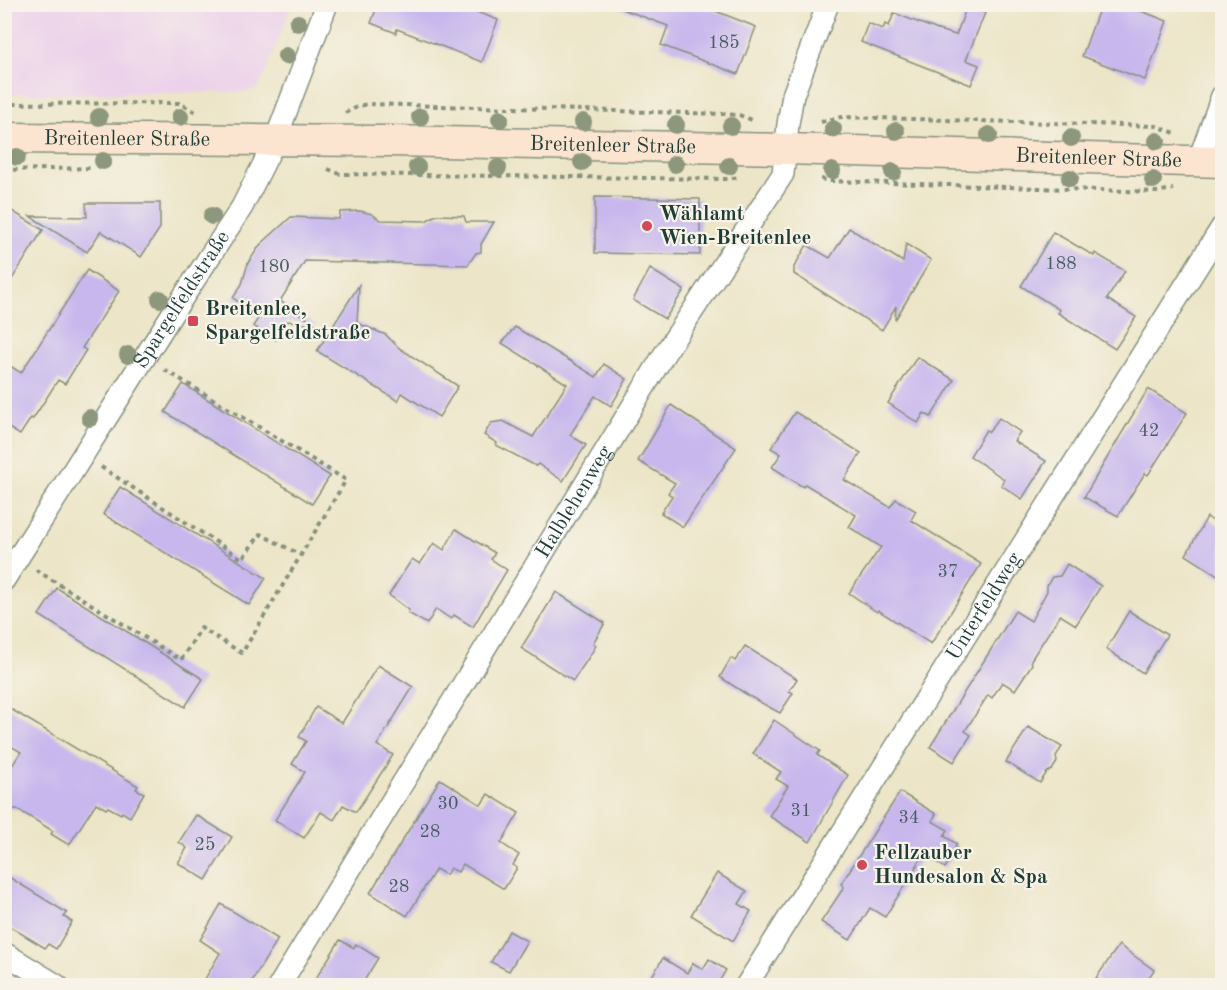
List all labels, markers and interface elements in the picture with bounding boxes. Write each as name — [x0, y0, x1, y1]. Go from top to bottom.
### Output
house number: 185 — [708, 34, 740, 52]
street label: Breitenleer Straße — [44, 128, 210, 150]
street label: Breitenleer Straße — [530, 133, 696, 158]
street label: Breitenleer Straße — [1015, 145, 1182, 171]
place label: Wählamt Wien-Breitenlee — [659, 204, 812, 249]
marker: Wählamt Wien-Breitenlee — [640, 219, 654, 233]
street label: Spargelfeldstraße — [130, 227, 234, 372]
house number: 188 — [1045, 255, 1077, 273]
house number: 180 — [258, 258, 290, 276]
place label: Breitenlee, Spargelfeldstraße — [205, 299, 370, 344]
marker: Breitenlee, Spargelfeldstraße — [186, 314, 200, 328]
house number: 42 — [1139, 422, 1159, 440]
street label: Halblehenweg — [532, 441, 617, 562]
street label: Unterfeldweg — [942, 548, 1026, 664]
house number: 37 — [938, 563, 958, 581]
house number: 30 — [438, 795, 458, 813]
house number: 31 — [791, 802, 811, 820]
house number: 34 — [899, 809, 919, 827]
house number: 28 — [420, 823, 440, 841]
house number: 25 — [195, 836, 215, 854]
place label: Fellzauber Hundesalon & Spa — [874, 843, 1048, 888]
marker: Fellzauber Hundesalon & Spa — [855, 858, 869, 872]
house number: 28 — [389, 878, 409, 896]

